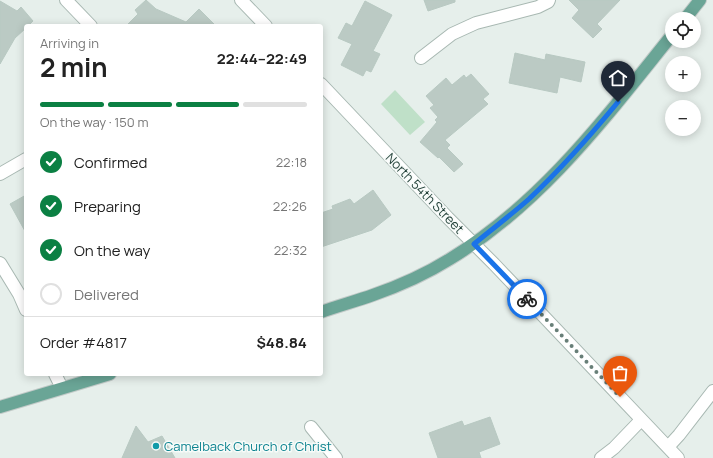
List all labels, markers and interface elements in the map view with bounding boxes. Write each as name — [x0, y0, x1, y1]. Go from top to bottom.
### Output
map controls — [665, 12, 701, 136]
button: locate — [665, 12, 701, 48]
text: Arriving in — [40, 34, 99, 52]
text: 22:44–22:49 — [217, 48, 307, 69]
text: 2 min — [40, 49, 108, 85]
button: + — [665, 56, 701, 92]
pin — [601, 61, 635, 102]
icon: home — [607, 67, 629, 89]
button: − — [665, 100, 701, 136]
text: On the way · 150 m — [40, 113, 148, 131]
street label: North 54th Street — [382, 149, 468, 237]
icon: check — [40, 151, 62, 173]
text: Confirmed — [74, 152, 147, 173]
text: 22:18 — [276, 153, 307, 171]
icon: check — [40, 195, 62, 217]
text: Preparing — [74, 196, 141, 217]
text: 22:26 — [273, 197, 307, 215]
icon: check — [40, 239, 62, 261]
text: On the way — [74, 240, 150, 261]
text: 22:32 — [274, 241, 307, 259]
courier — [507, 279, 547, 319]
text: Delivered — [74, 284, 139, 305]
icon: bike — [516, 288, 538, 310]
text: Order #4817 — [40, 332, 127, 353]
text: $48.84 — [256, 332, 307, 353]
pin — [603, 356, 637, 397]
icon: bag — [609, 362, 631, 384]
place label: Camelback Church of Christ — [164, 437, 332, 455]
marker: Camelback Church of Christ — [151, 441, 161, 451]

